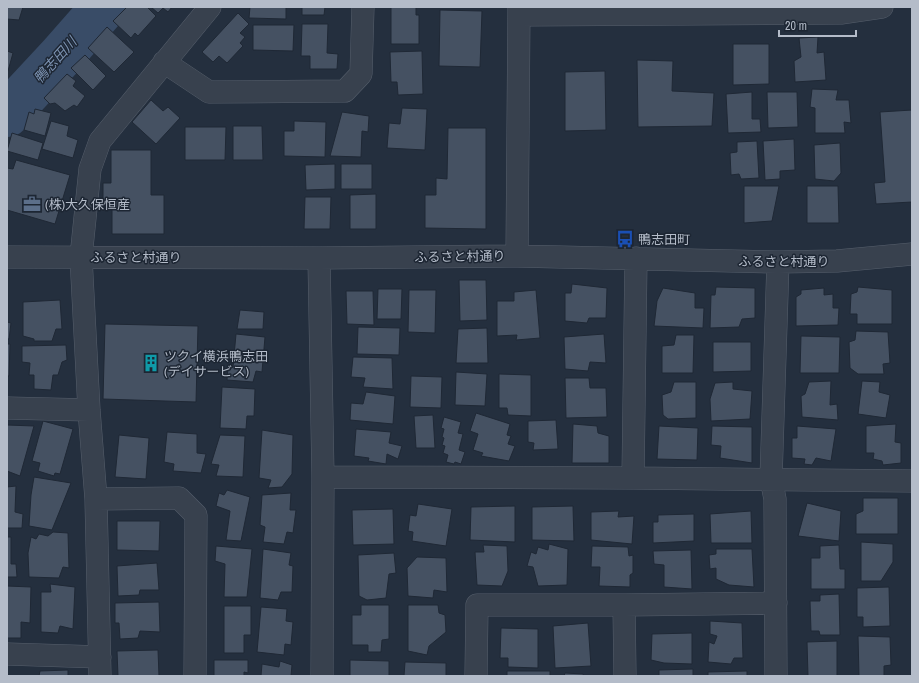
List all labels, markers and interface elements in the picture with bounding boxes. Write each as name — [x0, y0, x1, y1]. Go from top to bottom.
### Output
scale bar — [779, 12, 856, 38]
text: 20 m — [785, 18, 807, 34]
water label: 鴨志田川 — [30, 32, 82, 87]
office icon: (株)大久保恒産 — [22, 194, 42, 214]
place label: (株)大久保恒産 — [45, 196, 130, 213]
bus stop icon: 鴨志田町 — [615, 229, 635, 249]
place label: 鴨志田町 — [638, 231, 690, 248]
street label: ふるさと村通り — [414, 247, 506, 266]
street label: ふるさと村通り — [90, 249, 182, 266]
street label: ふるさと村通り — [738, 253, 830, 270]
place label: ツクイ横浜鴨志田 (デイサービス) — [164, 348, 268, 380]
building icon: ツクイ横浜鴨志田 (デイサービス) — [141, 353, 161, 373]

